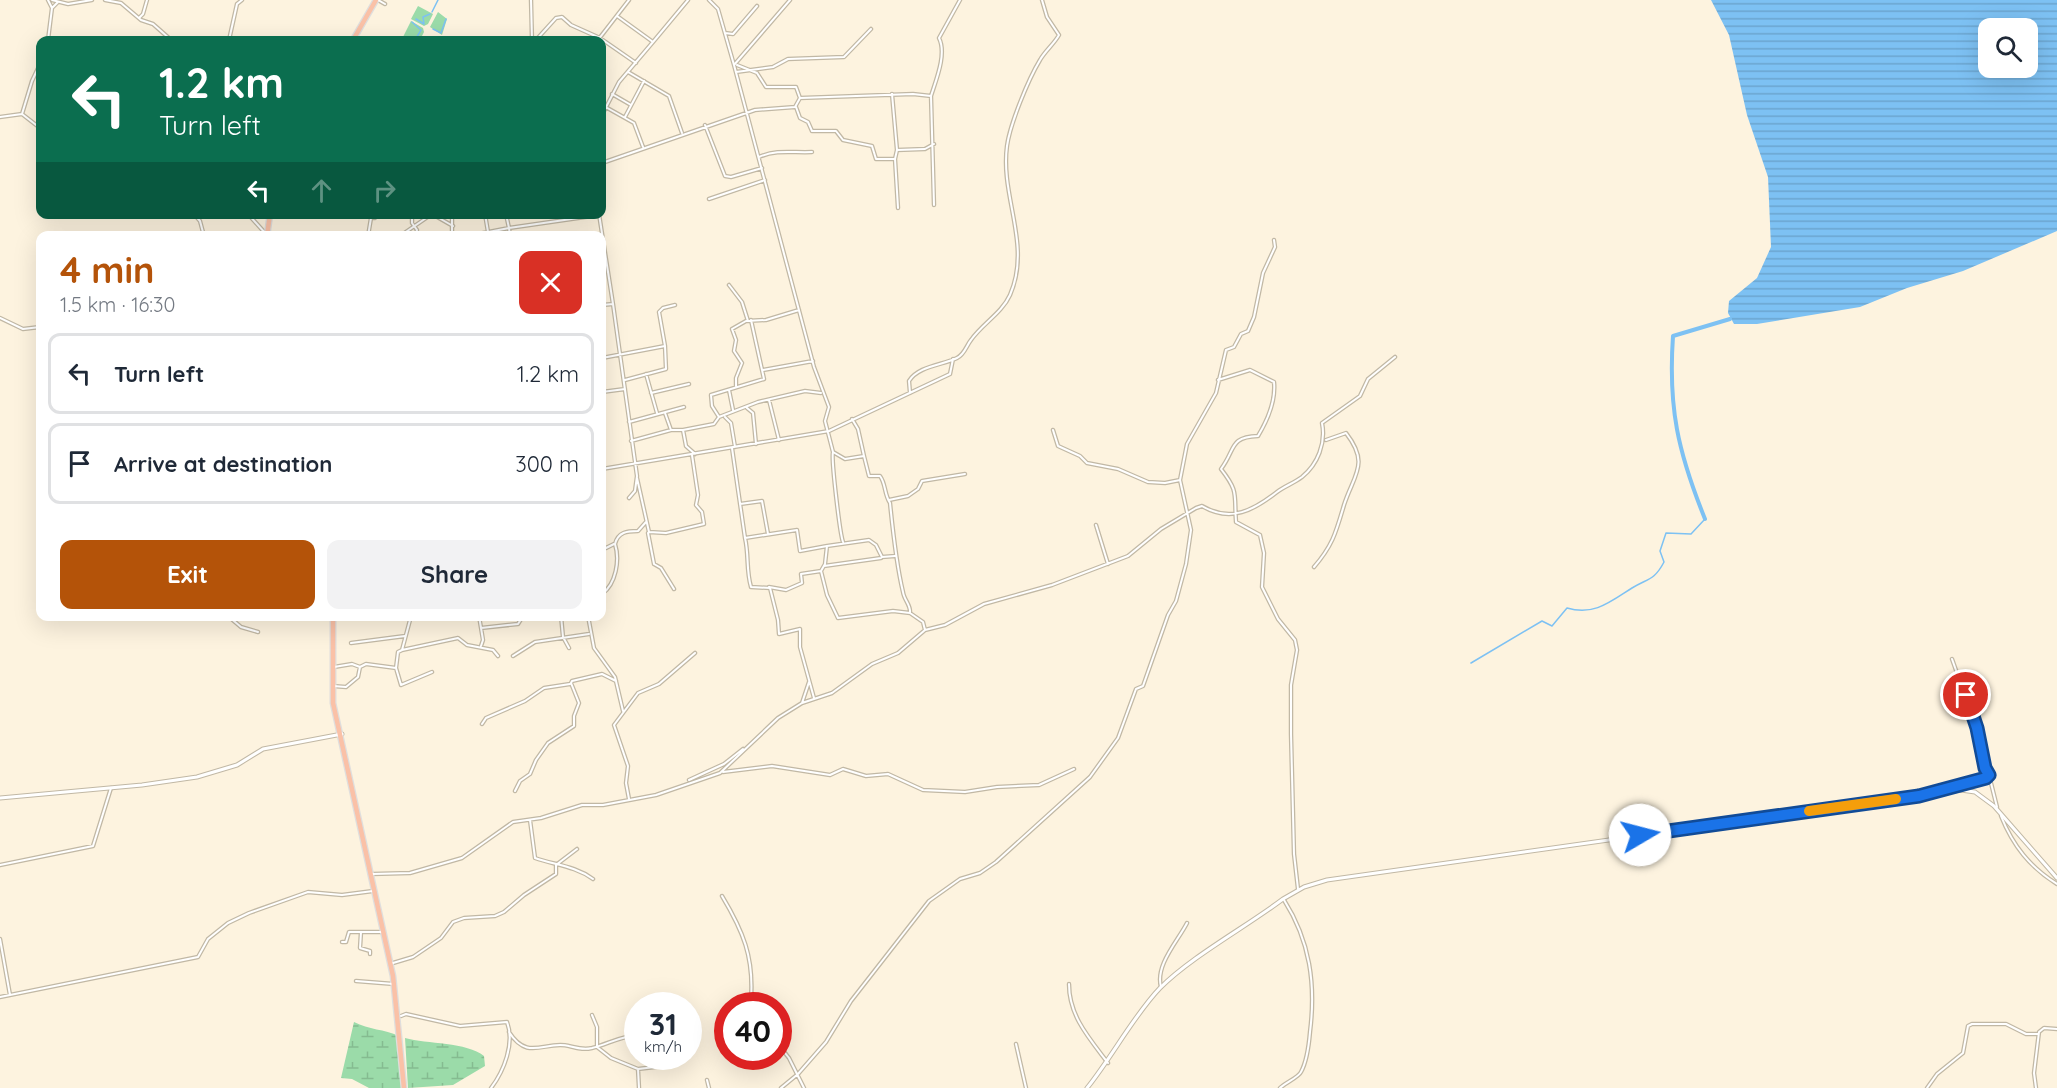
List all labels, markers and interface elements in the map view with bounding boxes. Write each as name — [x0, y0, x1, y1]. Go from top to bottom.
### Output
map controls — [1978, 18, 2038, 78]
button: search — [1978, 18, 2038, 78]
text: 1.2 km — [159, 56, 284, 109]
icon: left — [60, 60, 138, 138]
text: Turn left — [159, 108, 261, 142]
icon: left — [242, 174, 275, 207]
icon: ahead — [305, 174, 338, 207]
icon: right — [368, 174, 401, 207]
text: 4 min — [60, 247, 154, 292]
button: close — [519, 251, 582, 314]
text: 1.5 km · 16:30 — [60, 292, 175, 317]
icon: left — [63, 357, 96, 390]
text: Turn left — [114, 360, 204, 388]
text: 1.2 km — [517, 360, 579, 388]
icon: arrive — [63, 447, 96, 480]
text: Arrive at destination — [114, 450, 332, 478]
text: 300 m — [515, 450, 579, 478]
button: Exit — [60, 540, 315, 609]
button: Share — [327, 540, 582, 609]
pin — [1940, 669, 1991, 720]
icon: arrive — [1949, 678, 1982, 711]
position arrow — [1608, 803, 1672, 867]
speed limit sign: 40 — [714, 992, 792, 1070]
text: 31 — [649, 1005, 677, 1043]
text: km/h — [644, 1037, 682, 1056]

